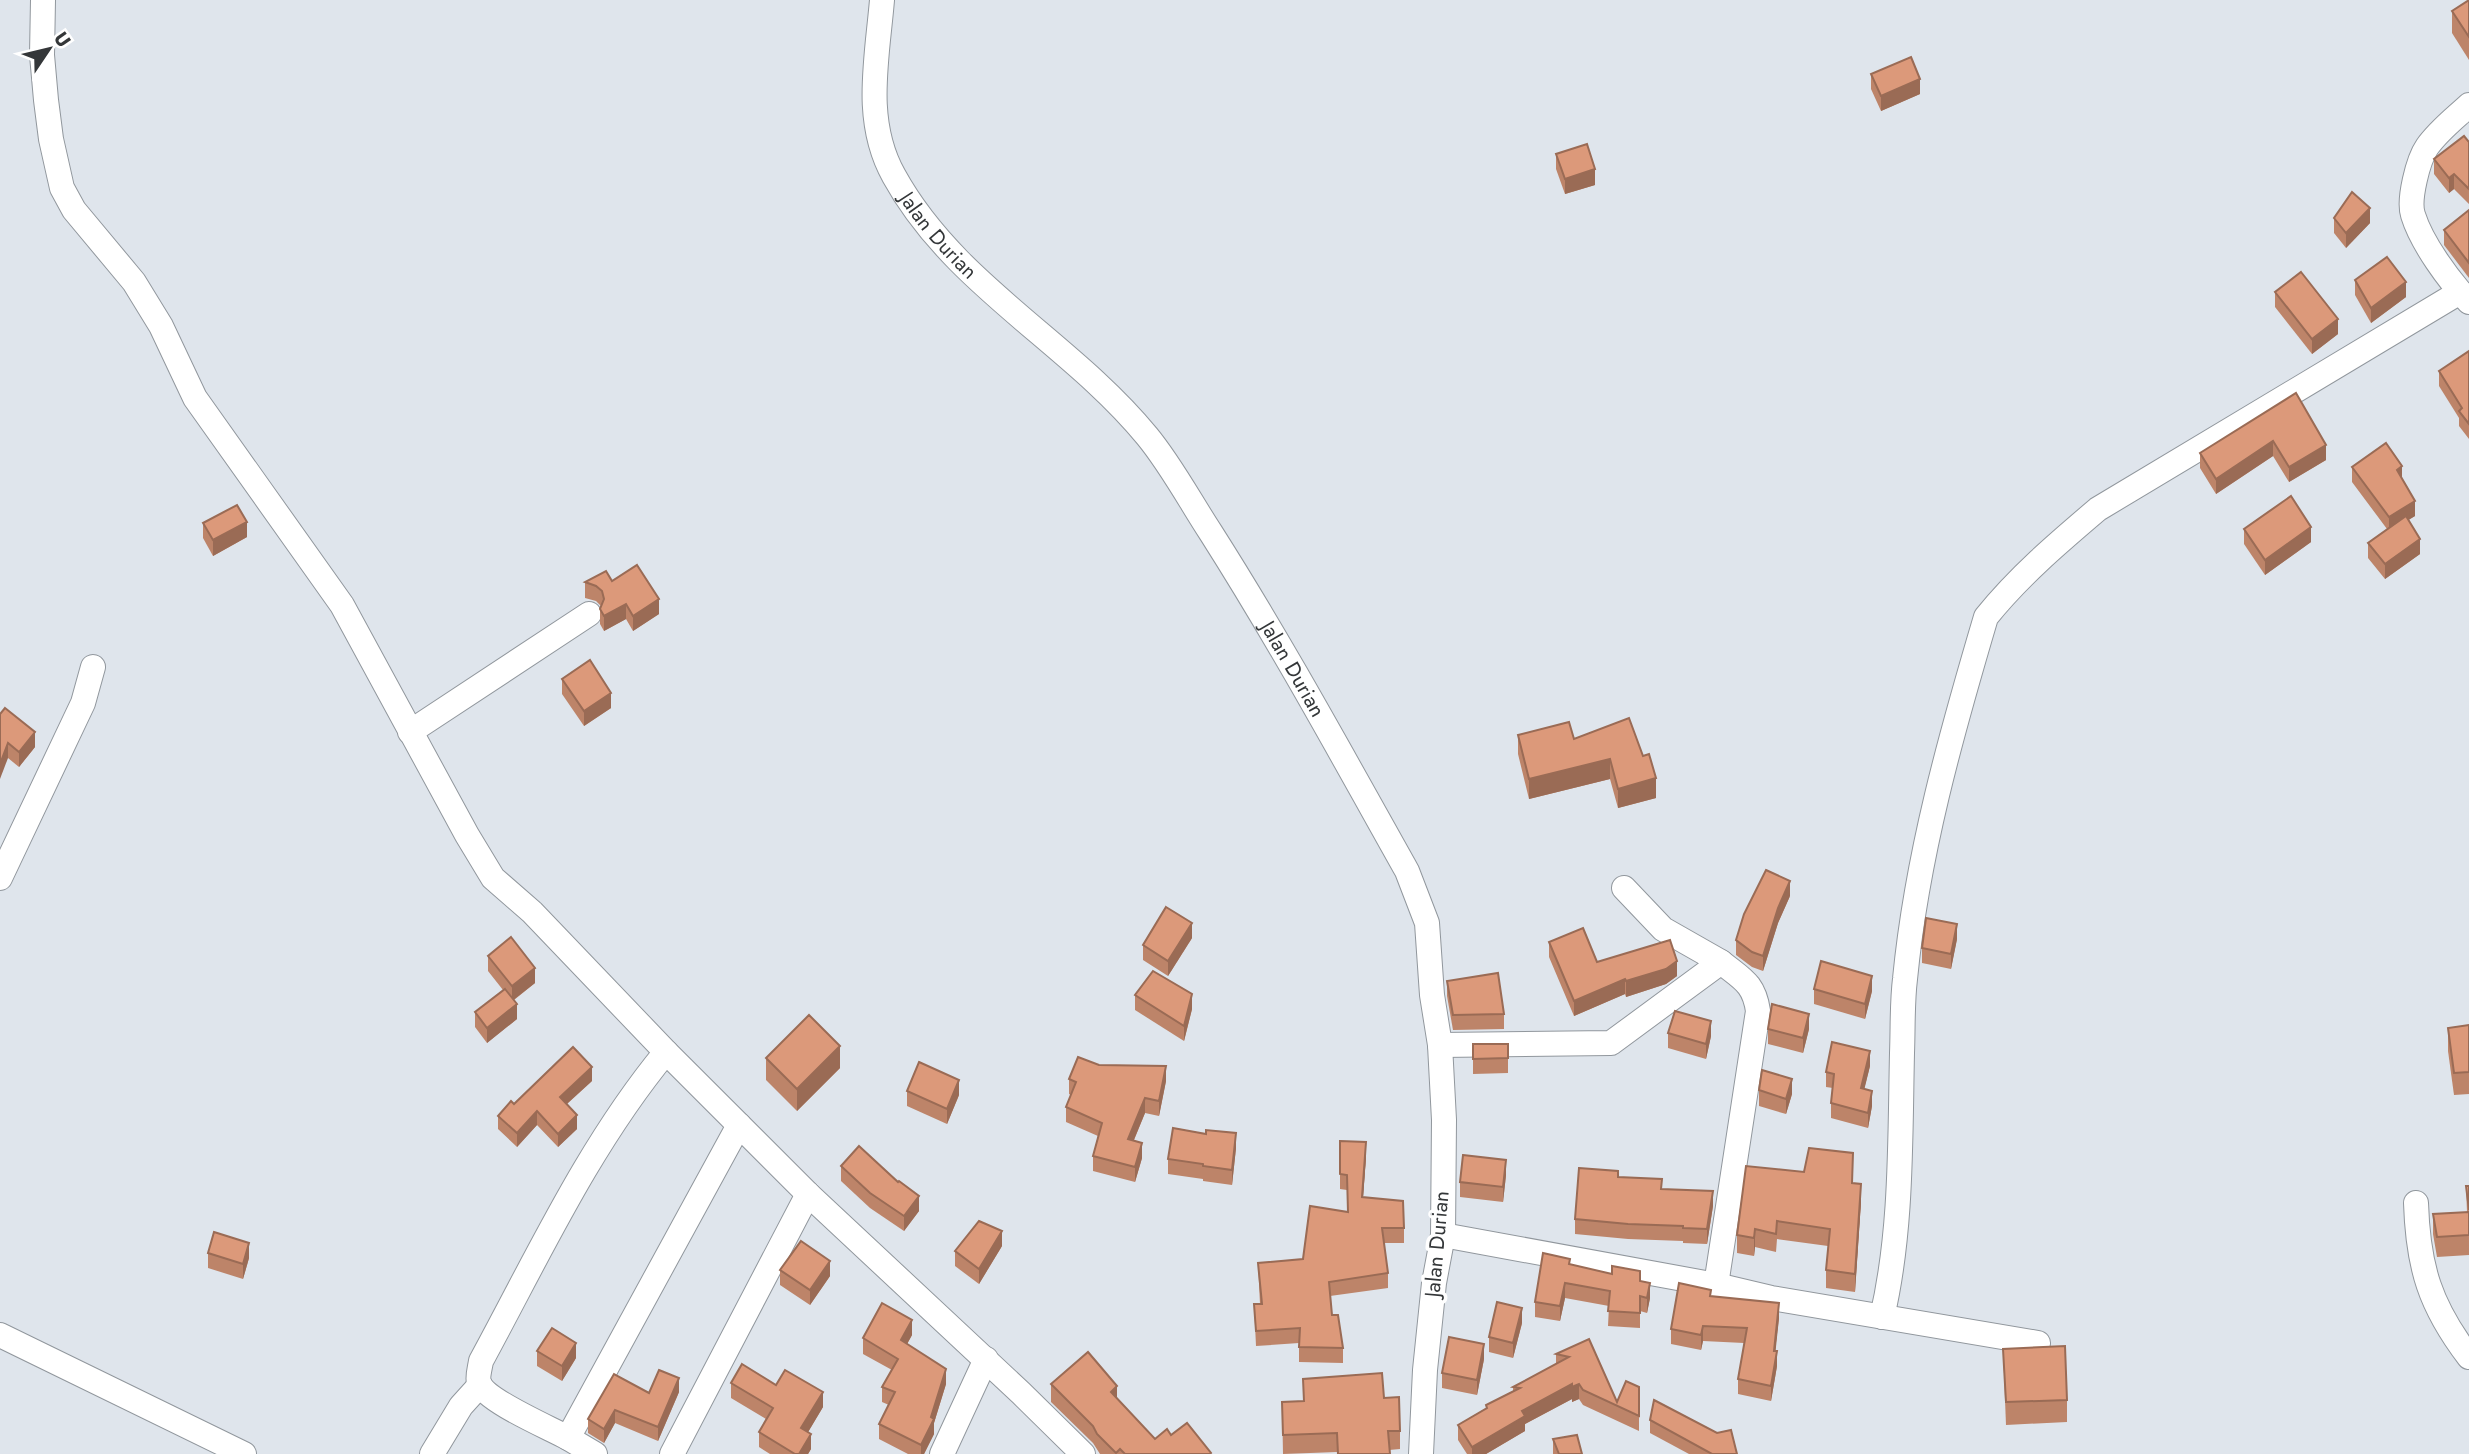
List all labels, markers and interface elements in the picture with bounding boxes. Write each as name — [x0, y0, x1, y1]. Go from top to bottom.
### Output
north arrow — [14, 14, 84, 84]
text: U — [48, 26, 77, 53]
street label: Jalan Durian — [891, 184, 984, 286]
street label: Jalan Durian — [1252, 613, 1333, 723]
street label: Jalan Durian — [1417, 1190, 1457, 1301]

